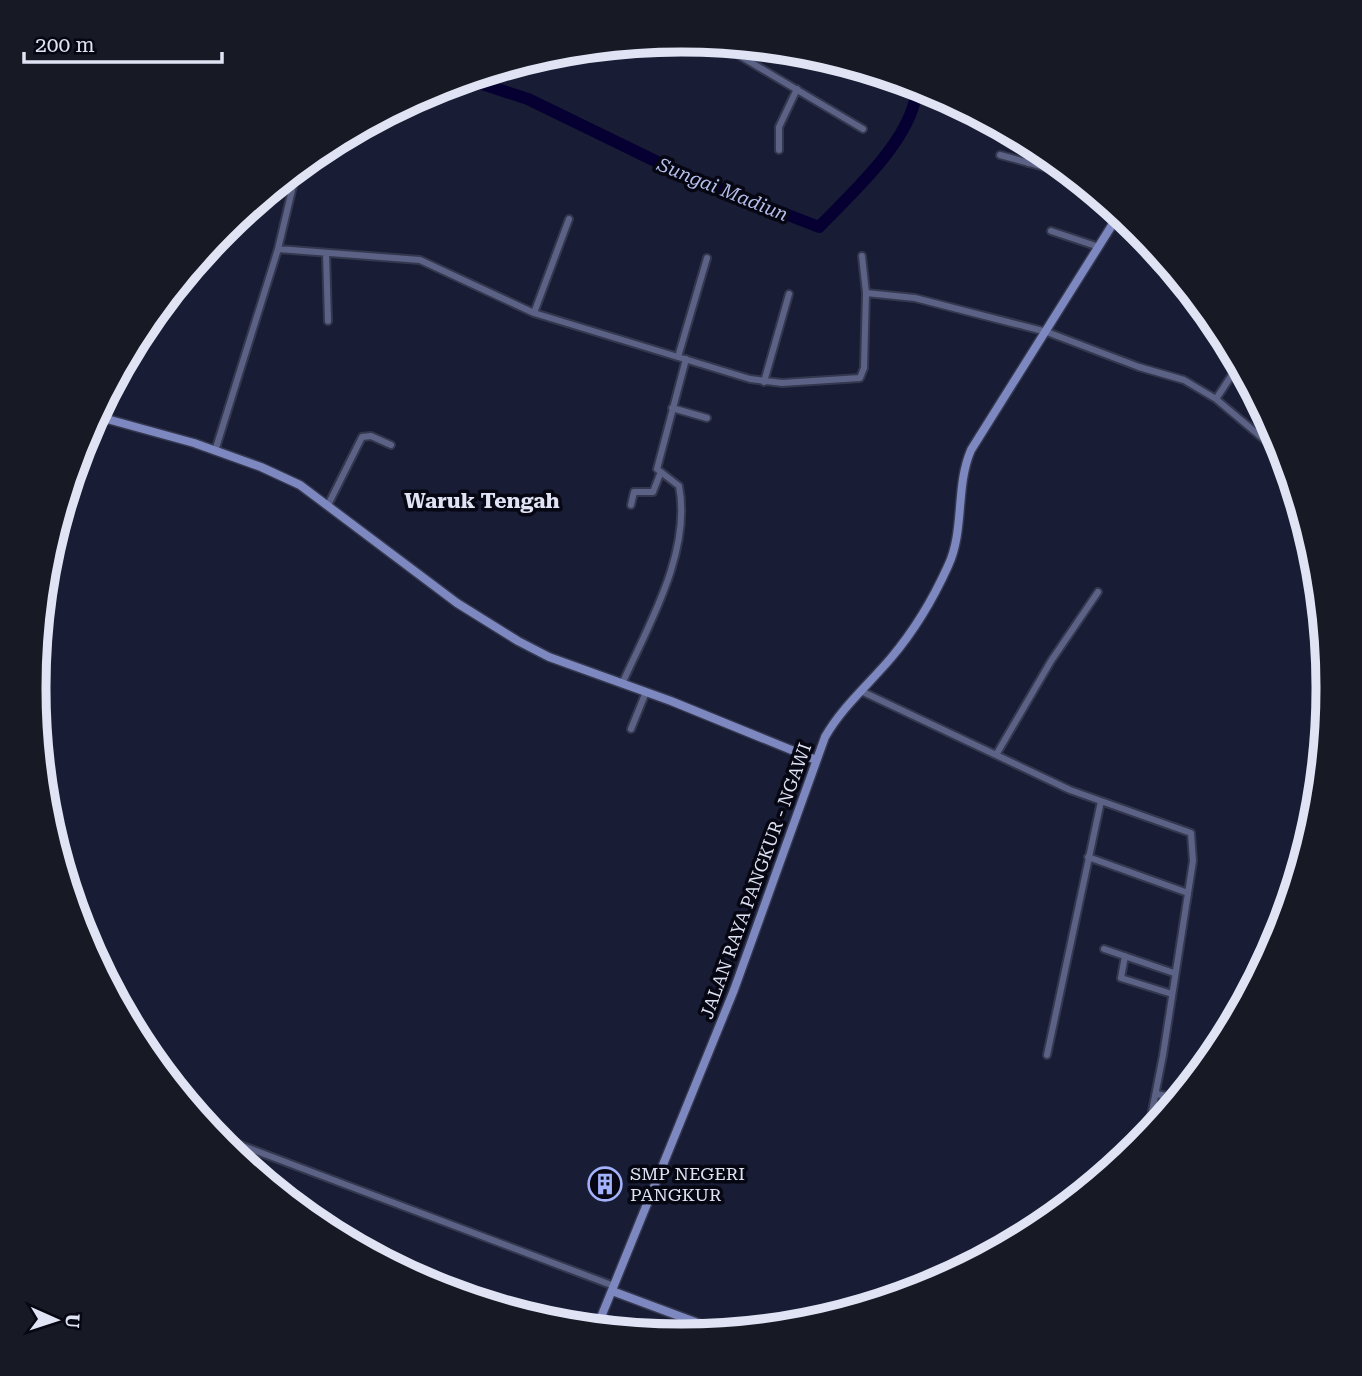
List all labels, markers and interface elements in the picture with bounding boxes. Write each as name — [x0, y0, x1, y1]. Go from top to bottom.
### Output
scale bar — [24, 21, 222, 65]
text: 200 m — [35, 33, 95, 57]
water label: Sungai Madiun — [653, 152, 792, 226]
district label: Waruk Tengah — [404, 489, 560, 513]
street label: JALAN RAYA PANGKUR - NGAWI — [696, 740, 815, 1022]
place label: SMP NEGERI PANGKUR — [630, 1163, 745, 1205]
building icon: SMP NEGERI PANGKUR — [586, 1165, 624, 1203]
north arrow — [21, 1285, 91, 1355]
text: U — [61, 1313, 84, 1329]

